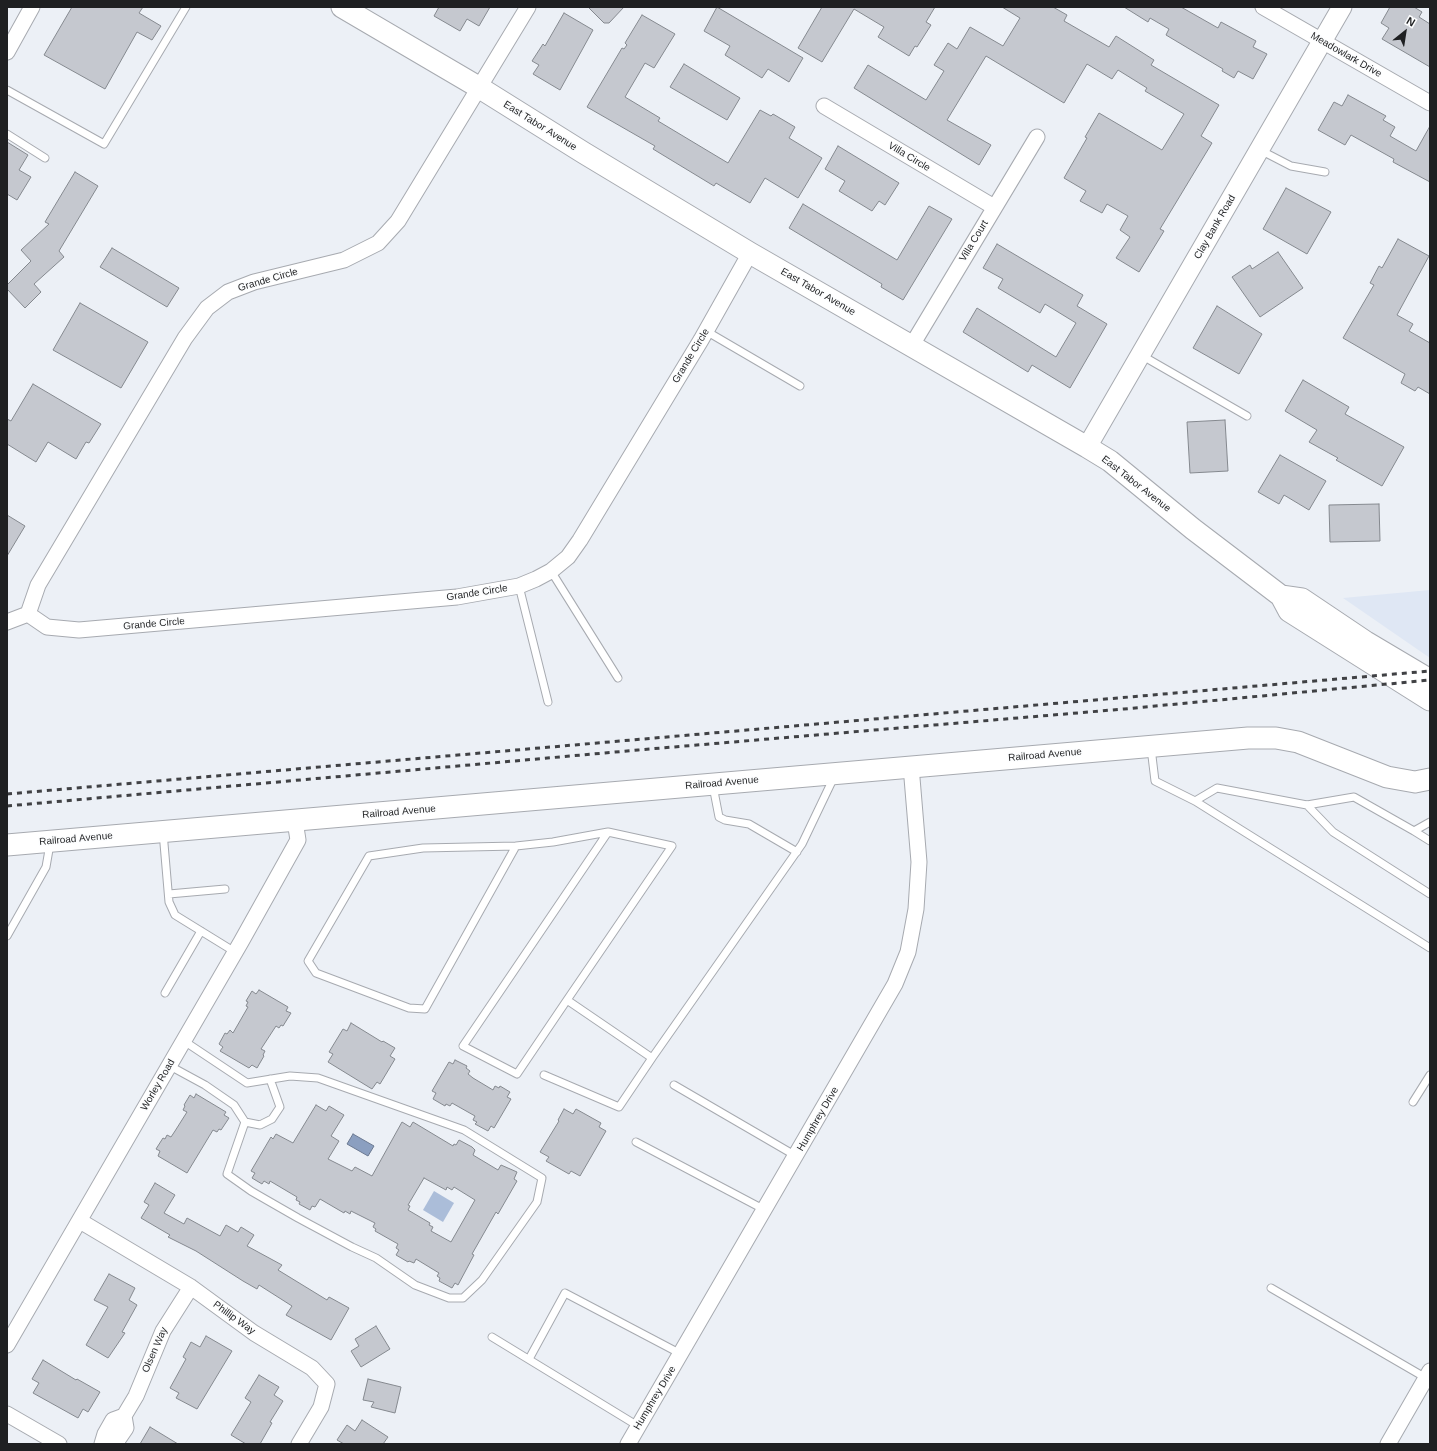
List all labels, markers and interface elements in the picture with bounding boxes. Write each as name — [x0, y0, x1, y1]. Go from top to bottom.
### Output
north arrow — [1385, 12, 1425, 52]
text: N — [1405, 14, 1417, 29]
street label: Meadowlark Drive — [1308, 30, 1384, 80]
street label: East Tabor Avenue — [501, 99, 579, 153]
street label: Villa Circle — [886, 140, 932, 174]
street label: Clay Bank Road — [1192, 193, 1238, 261]
street label: Villa Court — [957, 218, 991, 264]
street label: Grande Circle — [237, 266, 299, 294]
street label: East Tabor Avenue — [778, 266, 858, 318]
street label: Grande Circle — [670, 326, 712, 386]
street label: East Tabor Avenue — [1099, 453, 1173, 515]
street label: Grande Circle — [446, 582, 508, 604]
street label: Grande Circle — [123, 615, 185, 633]
street label: Railroad Avenue — [1008, 746, 1082, 764]
street label: Railroad Avenue — [685, 774, 759, 792]
street label: Railroad Avenue — [362, 803, 436, 821]
street label: Railroad Avenue — [39, 830, 113, 848]
street label: Worley Road — [138, 1057, 178, 1113]
street label: Humphrey Drive — [795, 1085, 841, 1153]
street label: Phillip Way — [211, 1299, 257, 1337]
street label: Olsen Way — [140, 1325, 170, 1375]
street label: Humphrey Drive — [631, 1364, 679, 1432]

